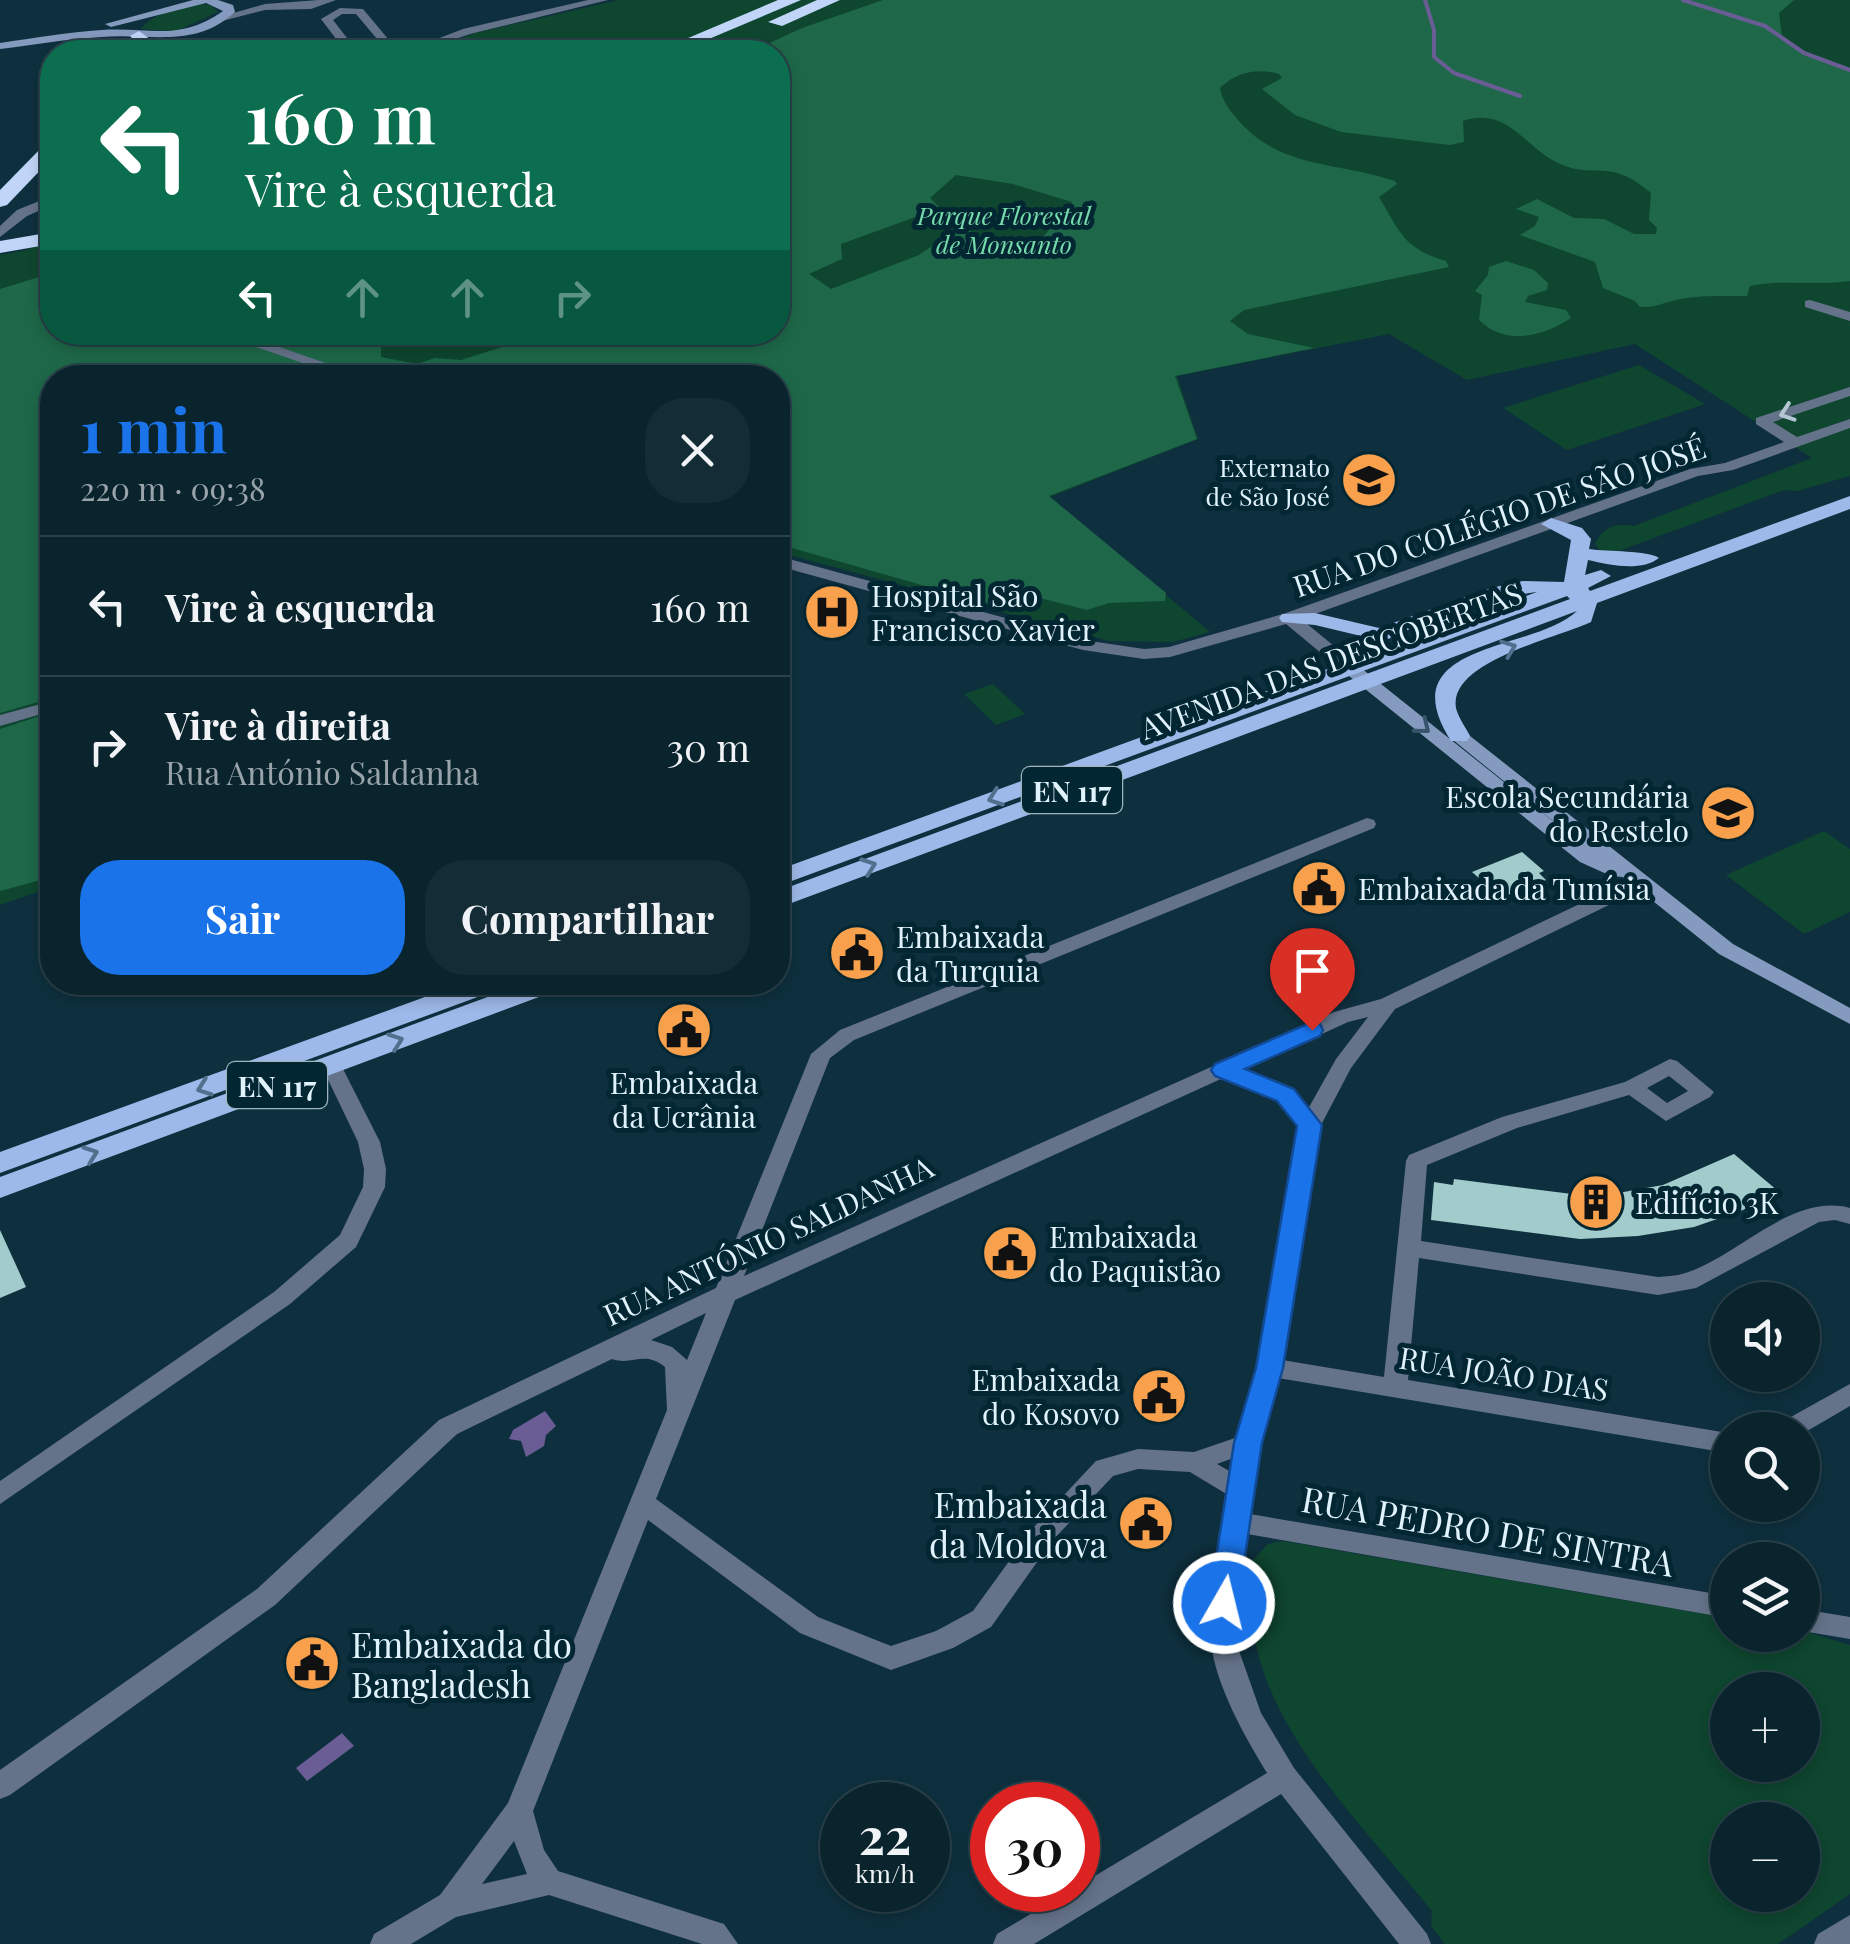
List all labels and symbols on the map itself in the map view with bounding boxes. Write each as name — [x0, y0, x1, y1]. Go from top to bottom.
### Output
park label: Parque Florestal de Monsanto — [916, 198, 1092, 260]
one-way arrow — [1779, 401, 1796, 421]
street label: RUA DO COLÉGIO DE SÃO JOSÉ — [1287, 427, 1711, 605]
place label: Externato de São José — [1205, 450, 1330, 512]
school or university icon: Externato de São José — [1339, 450, 1399, 510]
street label: AVENIDA DAS DESCOBERTAS — [1133, 572, 1528, 748]
place label: Hospital São Francisco Xavier — [871, 575, 1095, 649]
hospital icon: Hospital São Francisco Xavier — [802, 582, 862, 642]
one-way arrow — [1499, 640, 1517, 660]
one-way arrow — [1411, 715, 1429, 733]
road number: EN 117 — [1022, 767, 1122, 813]
place label: Escola Secundária do Restelo — [1445, 776, 1689, 850]
school or university icon: Escola Secundária do Restelo — [1698, 783, 1758, 843]
one-way arrow — [988, 786, 1005, 807]
one-way arrow — [859, 858, 877, 878]
public building icon: Embaixada da Tunísia — [1289, 858, 1349, 918]
place label: Embaixada da Tunísia — [1358, 868, 1650, 908]
place label: Embaixada da Turquia — [896, 916, 1044, 990]
public building icon: Embaixada da Turquia — [827, 923, 887, 983]
pin — [1270, 928, 1355, 1031]
public building icon: Embaixada da Ucrânia — [654, 1000, 714, 1060]
one-way arrow — [387, 1032, 404, 1053]
road number: EN 117 — [227, 1062, 327, 1108]
place label: Embaixada da Ucrânia — [610, 1062, 758, 1136]
one-way arrow — [196, 1076, 213, 1097]
one-way arrow — [82, 1145, 99, 1166]
street label: RUA ANTÓNIO SALDANHA — [597, 1145, 940, 1334]
building icon: Edifício 3K — [1566, 1172, 1626, 1232]
place label: Edifício 3K — [1635, 1182, 1779, 1222]
place label: Embaixada do Paquistão — [1049, 1216, 1221, 1290]
public building icon: Embaixada do Paquistão — [980, 1223, 1040, 1283]
street label: RUA JOÃO DIAS — [1396, 1337, 1612, 1409]
place label: Embaixada do Kosovo — [972, 1359, 1120, 1433]
public building icon: Embaixada do Kosovo — [1129, 1366, 1189, 1426]
street label: RUA PEDRO DE SINTRA — [1298, 1474, 1679, 1586]
place label: Embaixada da Moldova — [929, 1480, 1108, 1567]
public building icon: Embaixada da Moldova — [1116, 1493, 1176, 1553]
position arrow — [1172, 1551, 1276, 1655]
place label: Embaixada do Bangladesh — [351, 1620, 572, 1707]
public building icon: Embaixada do Bangladesh — [282, 1633, 342, 1693]
speed limit sign: 30 — [970, 1782, 1100, 1912]

